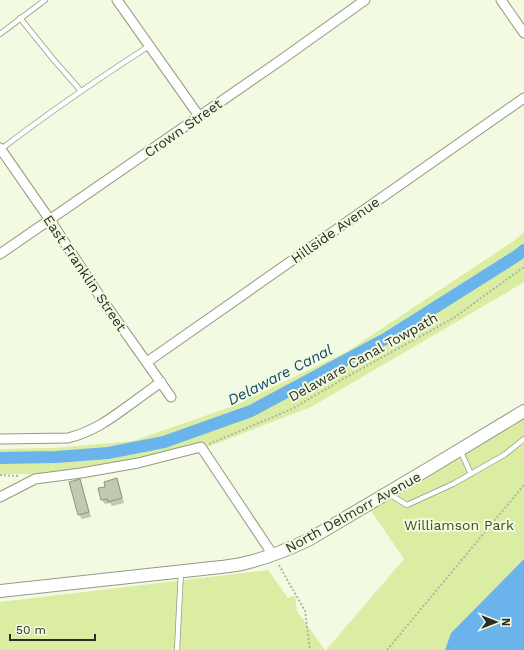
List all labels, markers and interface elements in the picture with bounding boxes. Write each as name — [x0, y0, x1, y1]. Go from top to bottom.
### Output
street label: Crown Street — [141, 95, 225, 161]
street label: Hillside Avenue — [288, 194, 382, 266]
street label: East Franklin Street — [40, 212, 130, 334]
street label: Delaware Canal Towpath — [286, 309, 440, 405]
water label: Delaware Canal — [225, 341, 336, 409]
street label: North Delmorr Avenue — [283, 468, 423, 556]
park label: Williamson Park — [404, 517, 514, 533]
north arrow — [476, 602, 516, 642]
scale bar — [10, 616, 95, 642]
text: N — [499, 618, 512, 626]
text: 50 m — [16, 623, 46, 637]

